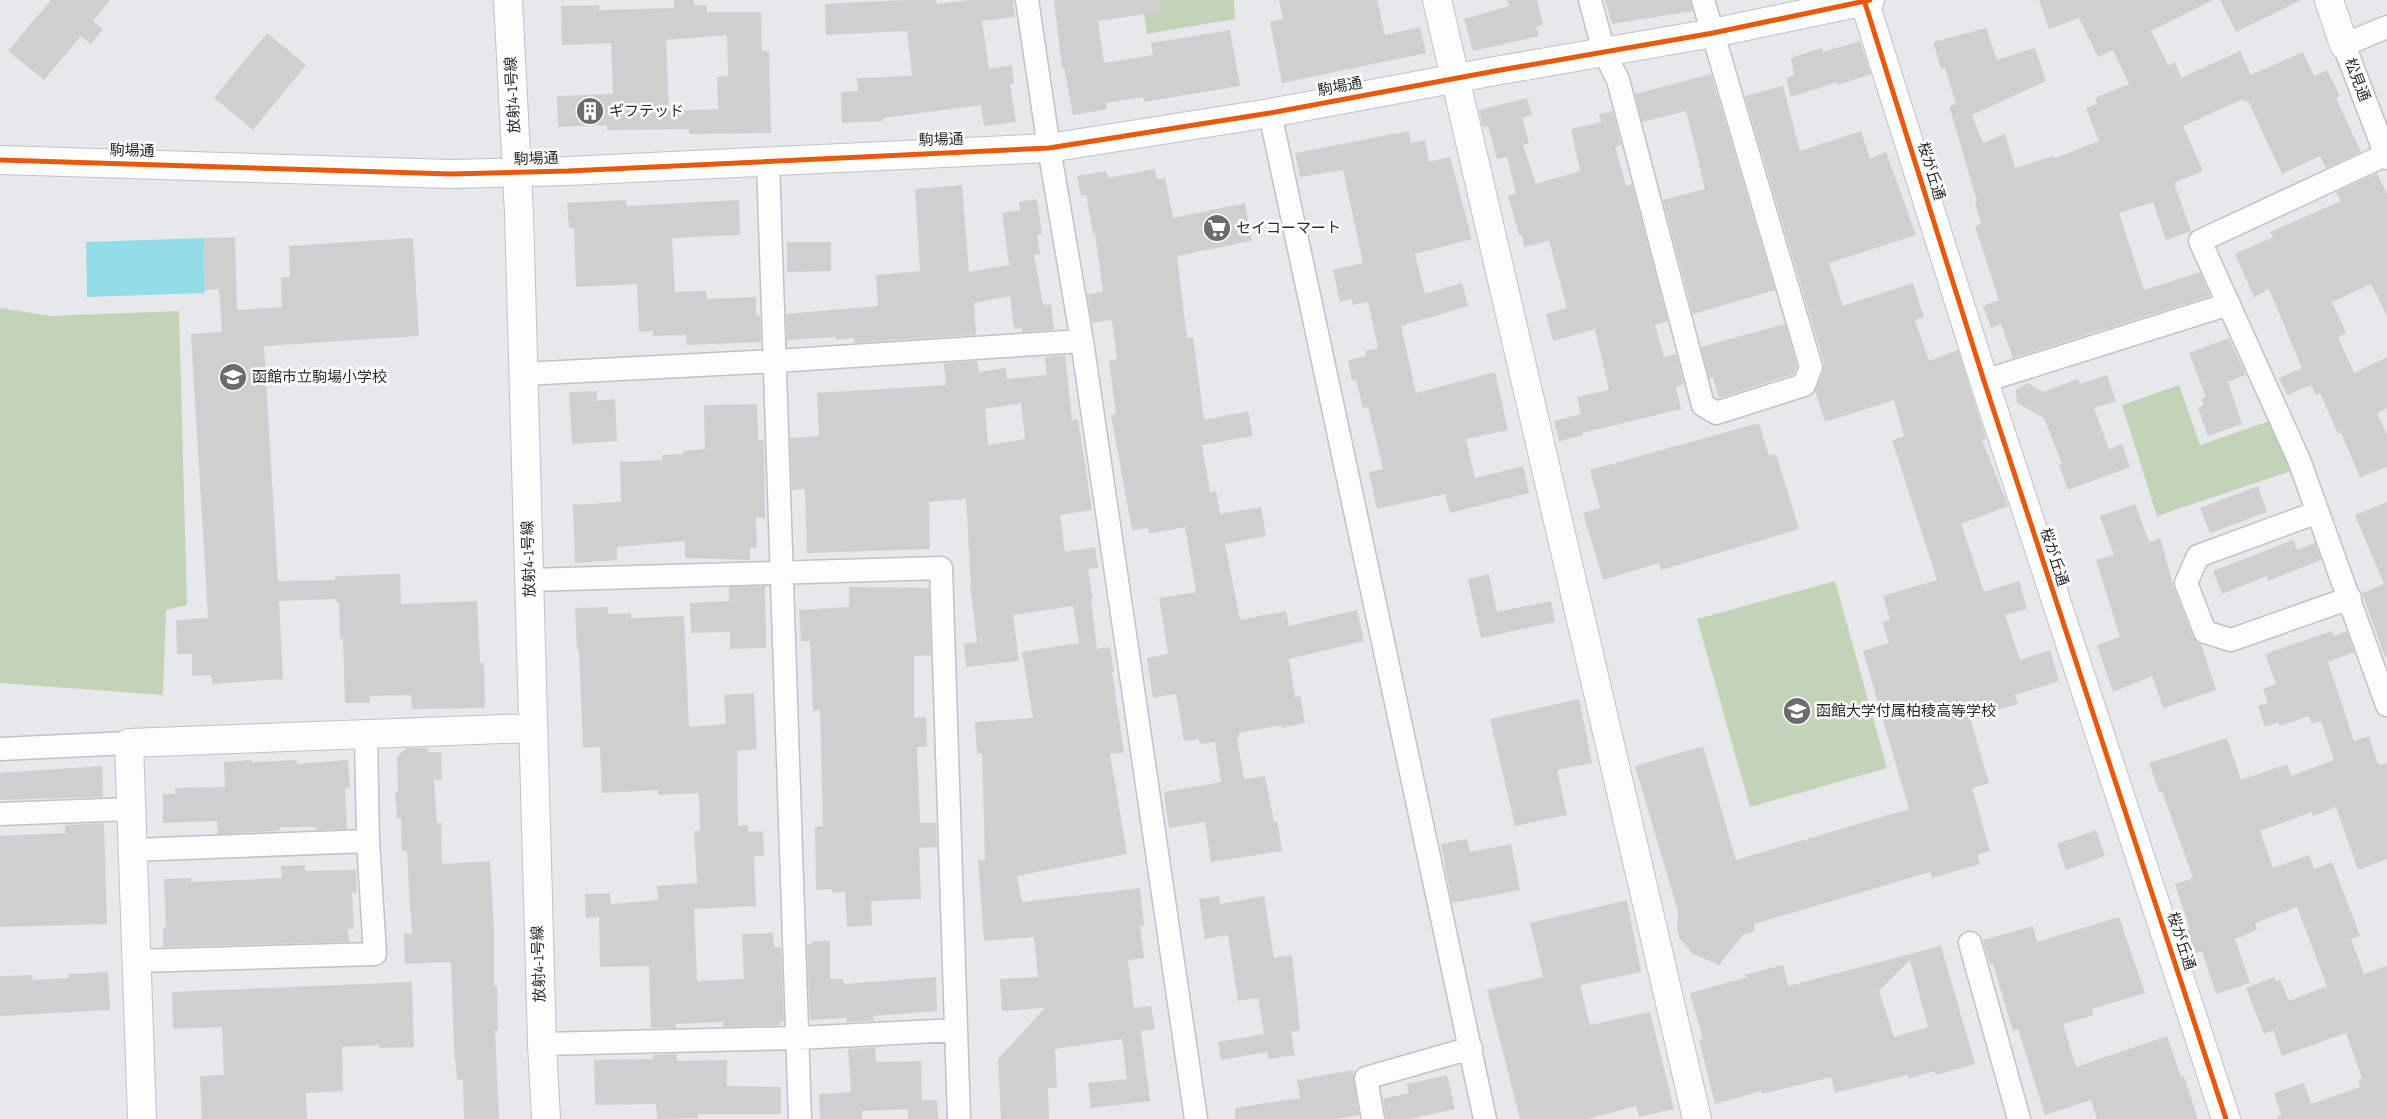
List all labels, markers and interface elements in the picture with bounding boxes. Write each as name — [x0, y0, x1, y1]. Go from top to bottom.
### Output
street label: 放射4-1号線 — [501, 56, 525, 134]
street label: 松見通 — [2340, 56, 2374, 104]
street label: 駒場通 — [1316, 73, 1364, 101]
building icon: ギフテッド — [575, 96, 605, 126]
place label: ギフテッド — [609, 102, 684, 121]
street label: 駒場通 — [918, 130, 964, 150]
street label: 桜が丘通 — [1913, 140, 1949, 202]
street label: 駒場通 — [109, 141, 155, 161]
street label: 駒場通 — [513, 149, 559, 169]
supermarket icon: セイコーマート — [1202, 213, 1232, 243]
place label: セイコーマート — [1236, 219, 1341, 238]
school or university icon: 函館市立駒場小学校 — [218, 362, 248, 392]
place label: 函館市立駒場小学校 — [252, 368, 387, 387]
street label: 放射4-1号線 — [518, 520, 540, 598]
street label: 桜が丘通 — [2036, 526, 2072, 588]
school or university icon: 函館大学付属柏稜高等学校 — [1782, 696, 1812, 726]
place label: 函館大学付属柏稜高等学校 — [1816, 702, 1996, 721]
street label: 桜が丘通 — [2163, 910, 2199, 972]
street label: 放射4-1号線 — [528, 925, 550, 1003]

